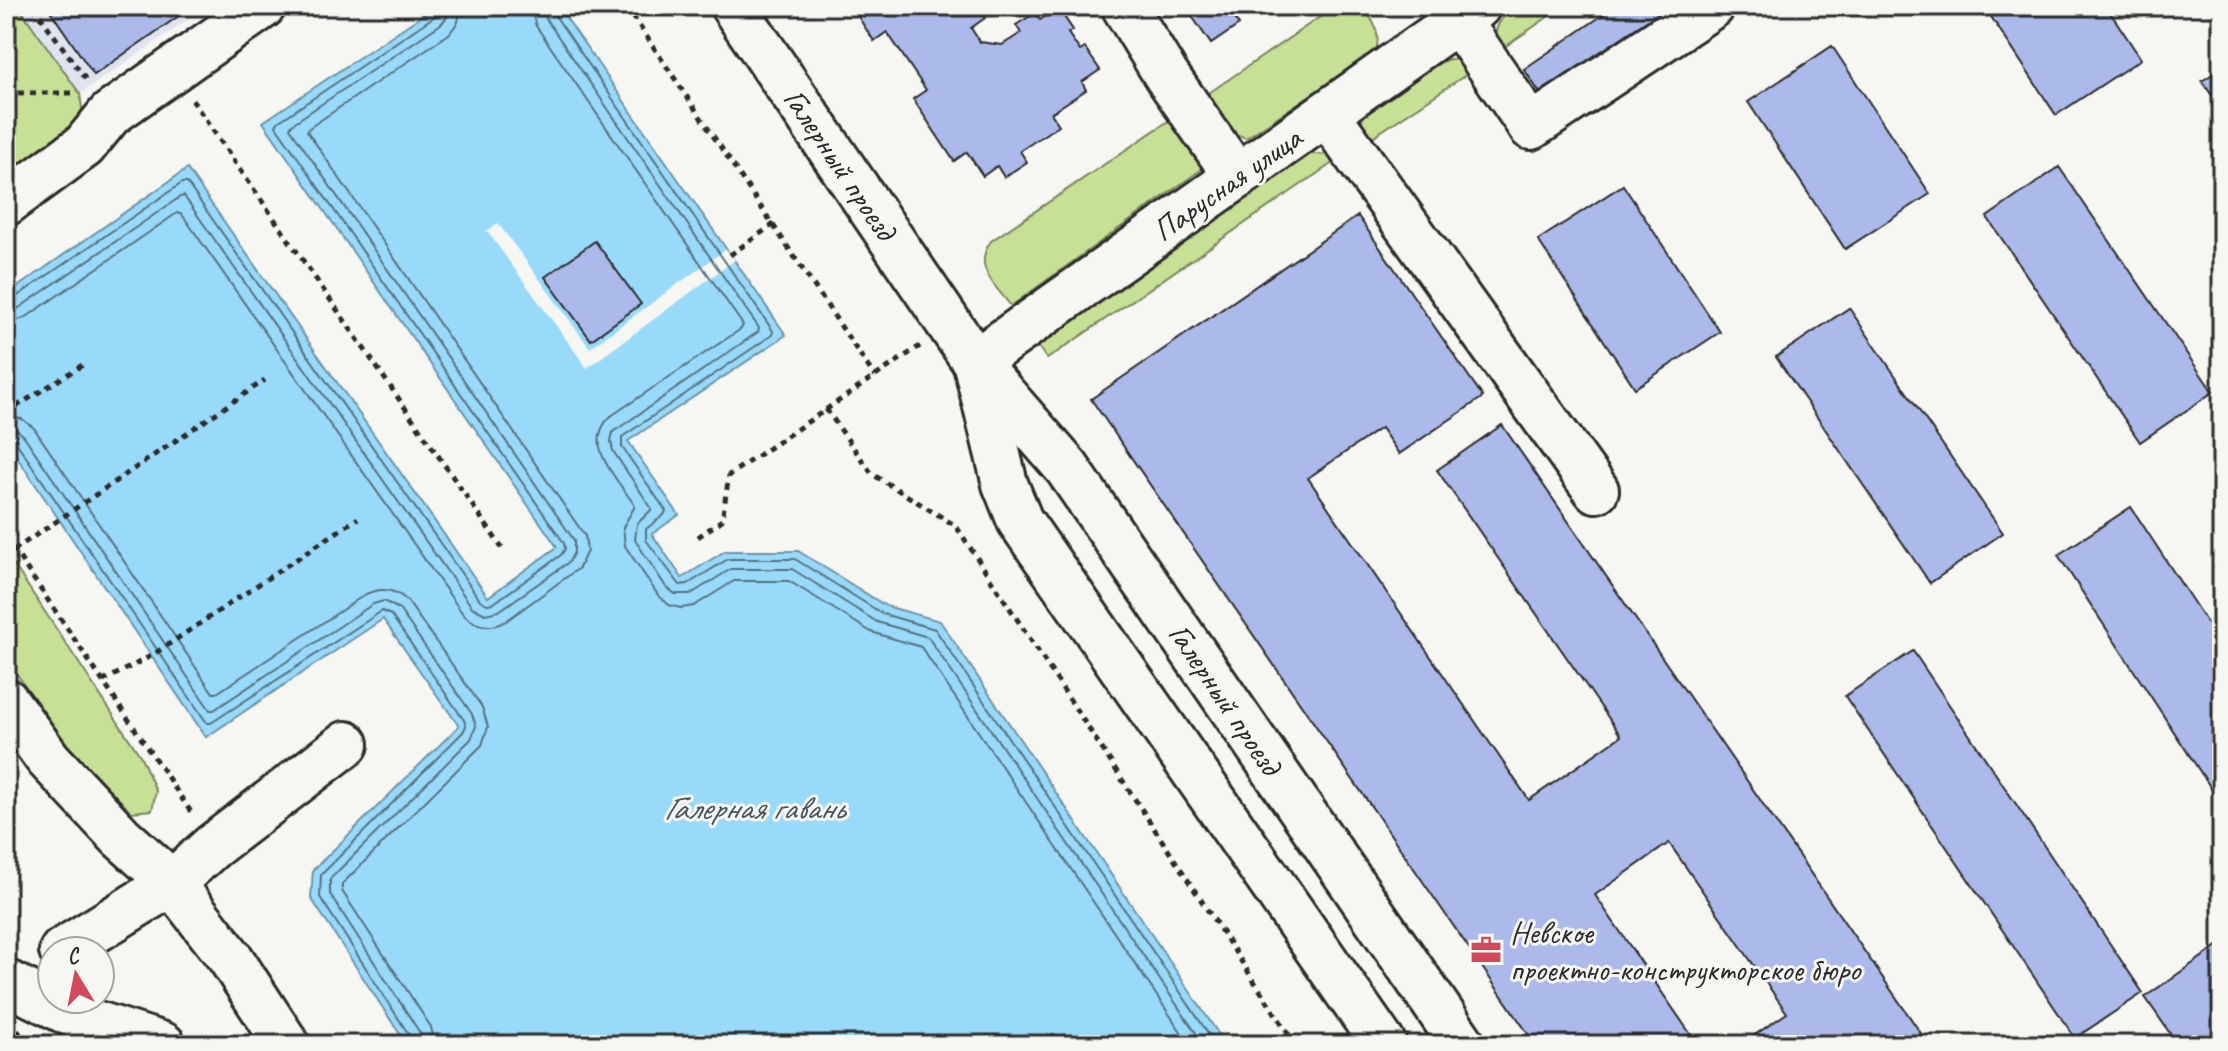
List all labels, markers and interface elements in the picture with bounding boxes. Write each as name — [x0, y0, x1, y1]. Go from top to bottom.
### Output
street label: Галерный проезд — [774, 80, 907, 250]
street label: Парусная улица — [1144, 116, 1311, 250]
street label: Галерный проезд — [1159, 615, 1292, 785]
water label: Галерная гавань — [664, 786, 847, 829]
place label: Невское проектно-конструкторское бюро — [1510, 912, 1862, 990]
office icon: Невское проектно-конструкторское бюро — [1469, 933, 1503, 967]
north arrow — [36, 935, 116, 1015]
text: С — [65, 941, 84, 971]

